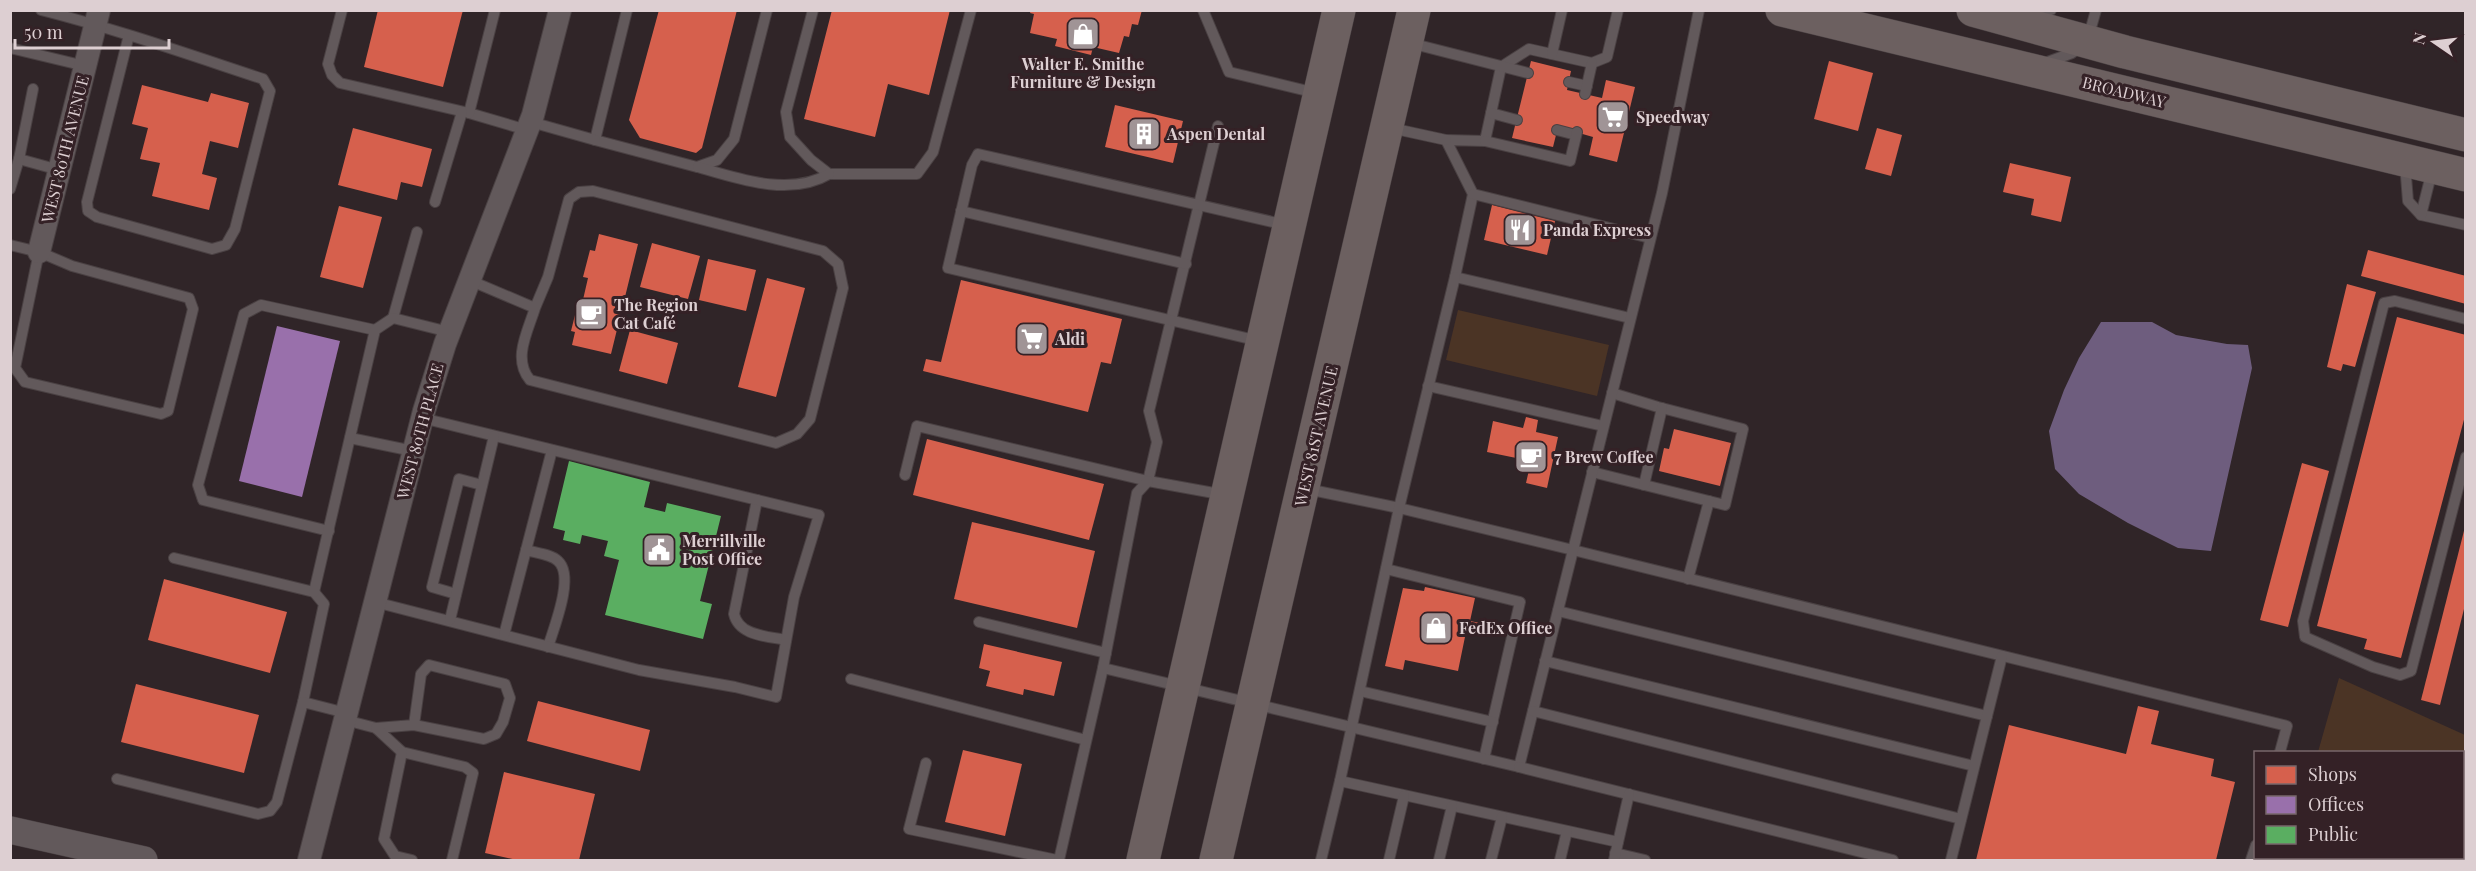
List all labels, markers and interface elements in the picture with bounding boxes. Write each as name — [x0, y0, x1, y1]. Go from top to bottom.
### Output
scale bar — [15, 12, 170, 50]
north arrow — [2404, 12, 2464, 72]
shop icon: Walter E. Smithe Furniture & Design — [1065, 16, 1101, 52]
text: 50 m — [24, 20, 63, 44]
text: N — [2407, 30, 2431, 46]
place label: Walter E. Smithe Furniture & Design — [1010, 53, 1156, 92]
street label: BROADWAY — [2080, 71, 2169, 112]
street label: WEST 80TH AVENUE — [36, 73, 93, 226]
supermarket icon: Speedway — [1595, 99, 1631, 135]
place label: Speedway — [1636, 106, 1710, 127]
building icon: Aspen Dental — [1126, 116, 1162, 152]
place label: Aspen Dental — [1166, 123, 1265, 144]
restaurant icon: Panda Express — [1502, 212, 1538, 248]
place label: Panda Express — [1543, 219, 1651, 240]
place label: The Region Cat Café — [614, 294, 698, 333]
cafe icon: The Region Cat Café — [573, 296, 609, 332]
supermarket icon: Aldi — [1014, 321, 1050, 357]
place label: Aldi — [1054, 328, 1085, 349]
street label: WEST 80TH PLACE — [391, 361, 448, 502]
street label: WEST 81ST AVENUE — [1289, 364, 1342, 509]
cafe icon: 7 Brew Coffee — [1513, 439, 1549, 475]
place label: 7 Brew Coffee — [1554, 446, 1653, 467]
place label: Merrillville Post Office — [682, 530, 766, 569]
public building icon: Merrillville Post Office — [641, 532, 677, 568]
shop icon: FedEx Office — [1418, 610, 1454, 646]
place label: FedEx Office — [1459, 617, 1552, 638]
legend — [2254, 751, 2464, 859]
text: Shops — [2308, 762, 2357, 786]
text: Offices — [2308, 792, 2364, 816]
text: Public — [2308, 822, 2358, 846]

